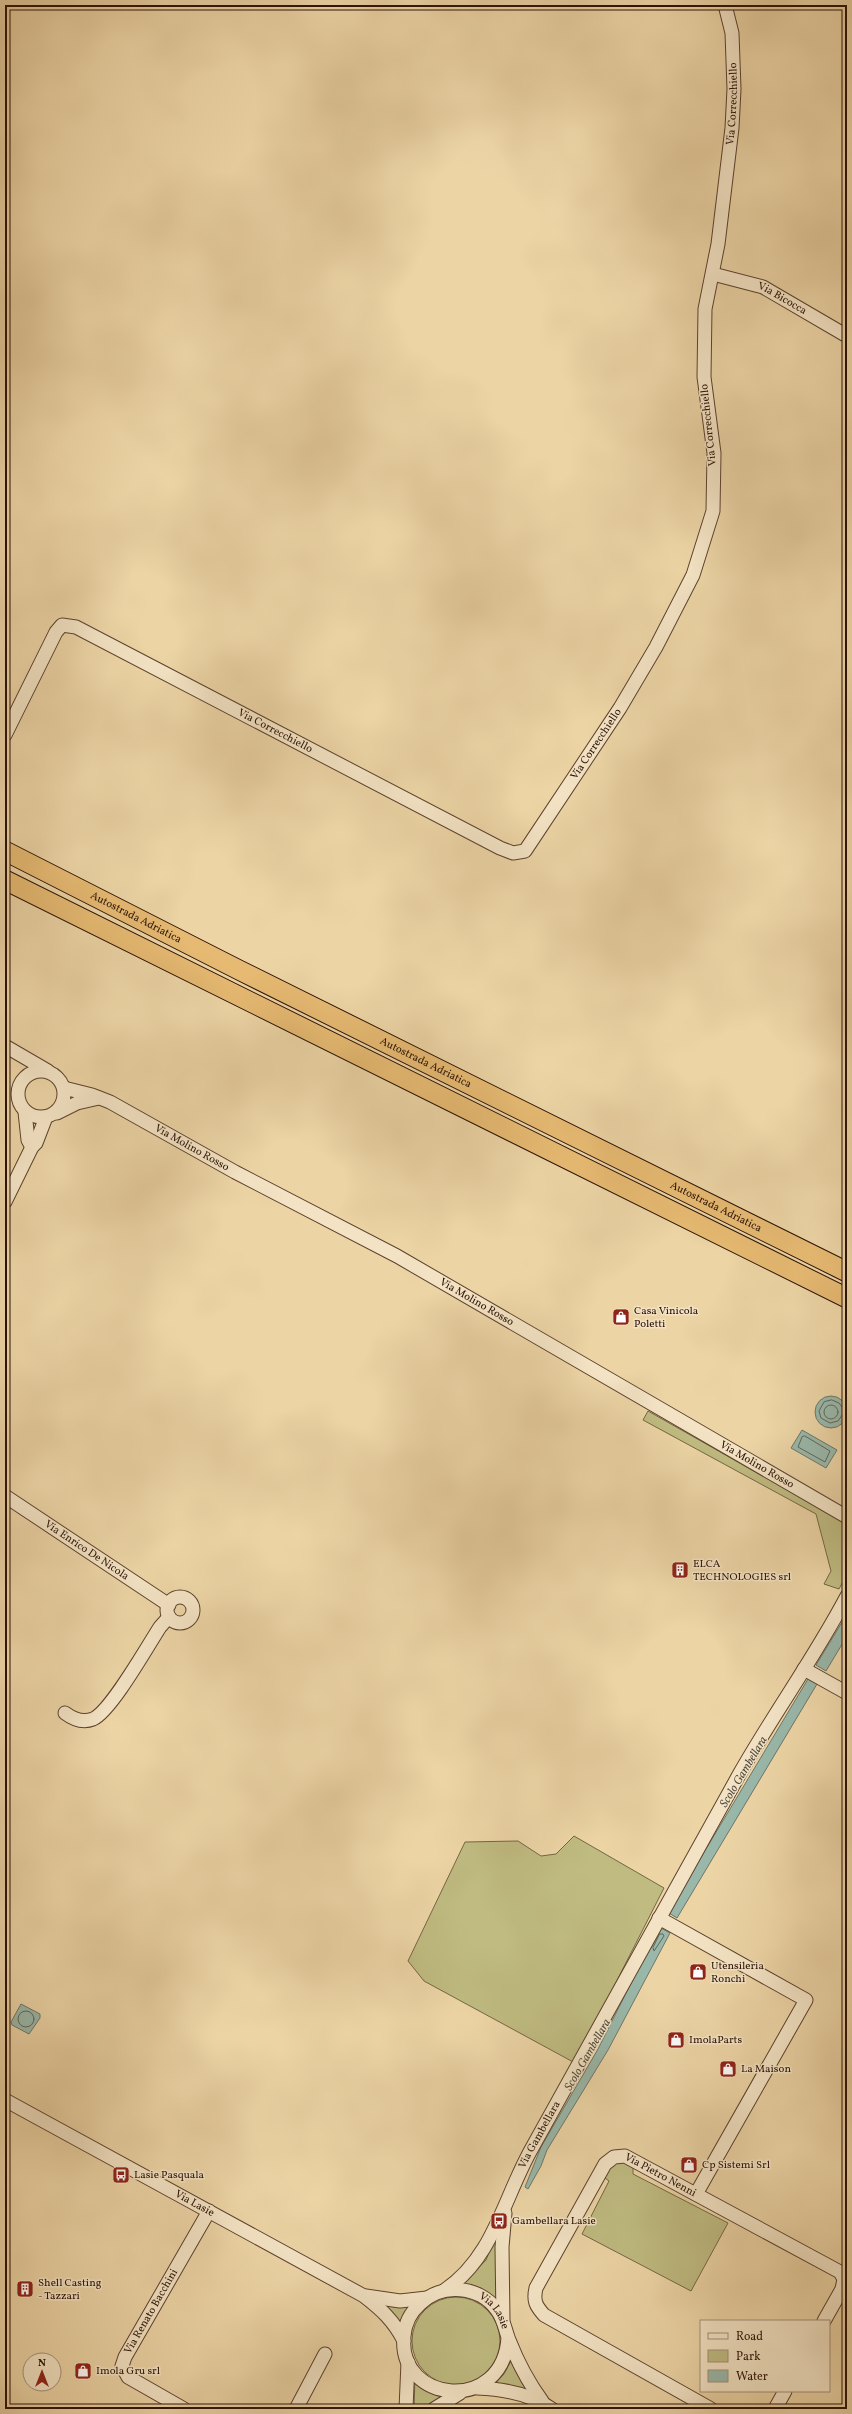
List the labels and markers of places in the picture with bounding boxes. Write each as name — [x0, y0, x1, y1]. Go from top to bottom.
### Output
place label: Casa Vinicola Poletti — [634, 1304, 699, 1332]
shop icon: Casa Vinicola Poletti — [611, 1307, 631, 1327]
place label: ELCA TECHNOLOGIES srl — [693, 1557, 791, 1585]
building icon: ELCA TECHNOLOGIES srl — [670, 1560, 690, 1580]
place label: Utensileria Ronchi — [711, 1959, 764, 1987]
shop icon: Utensileria Ronchi — [688, 1962, 708, 1982]
shop icon: ImolaParts — [666, 2030, 686, 2050]
place label: ImolaParts — [689, 2033, 742, 2048]
shop icon: La Maison — [718, 2059, 738, 2079]
place label: La Maison — [741, 2062, 791, 2077]
shop icon: Cp Sistemi Srl — [679, 2155, 699, 2175]
place label: Cp Sistemi Srl — [702, 2158, 770, 2173]
bus stop icon: Lasie Pasquala — [111, 2165, 131, 2185]
place label: Lasie Pasquala — [134, 2168, 205, 2183]
bus stop icon: Gambellara Lasie — [489, 2211, 509, 2231]
place label: Gambellara Lasie — [512, 2214, 596, 2229]
place label: Shell Casting - Tazzari — [38, 2276, 102, 2304]
building icon: Shell Casting - Tazzari — [15, 2279, 35, 2299]
shop icon: Imola Gru srl — [73, 2361, 93, 2381]
place label: Imola Gru srl — [96, 2364, 160, 2379]

